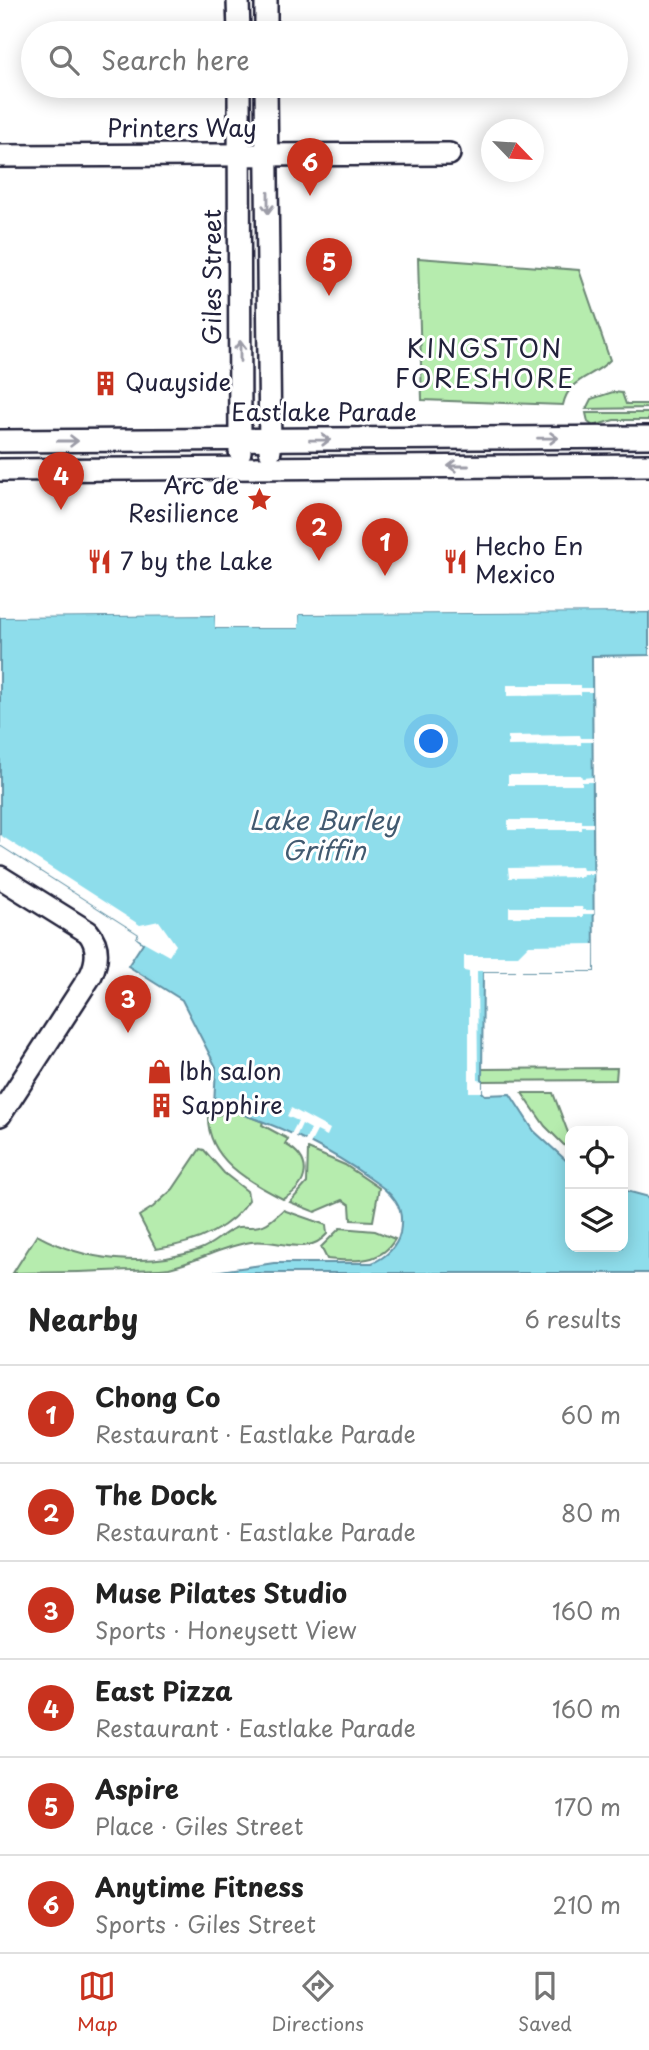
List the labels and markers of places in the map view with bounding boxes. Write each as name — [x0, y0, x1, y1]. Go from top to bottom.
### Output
pin: 6 — [287, 138, 333, 196]
pin: 5 — [306, 238, 352, 296]
place label: Quayside — [125, 363, 231, 399]
building icon: Quayside — [91, 369, 119, 397]
pin: 4 — [38, 452, 84, 510]
place label: Arc de Resilience — [128, 466, 239, 530]
place icon: Arc de Resilience — [245, 486, 273, 514]
pin: 2 — [296, 503, 342, 561]
pin: 1 — [362, 518, 408, 576]
place label: Hecho En Mexico — [475, 527, 583, 591]
place label: 7 by the Lake — [120, 542, 273, 578]
restaurant icon: Hecho En Mexico — [441, 547, 469, 575]
restaurant icon: 7 by the Lake — [86, 548, 114, 576]
pin: 3 — [105, 975, 151, 1033]
place label: lbh salon — [179, 1052, 282, 1088]
shop icon: lbh salon — [145, 1058, 173, 1086]
place label: Sapphire — [181, 1086, 283, 1122]
building icon: Sapphire — [147, 1092, 175, 1120]

